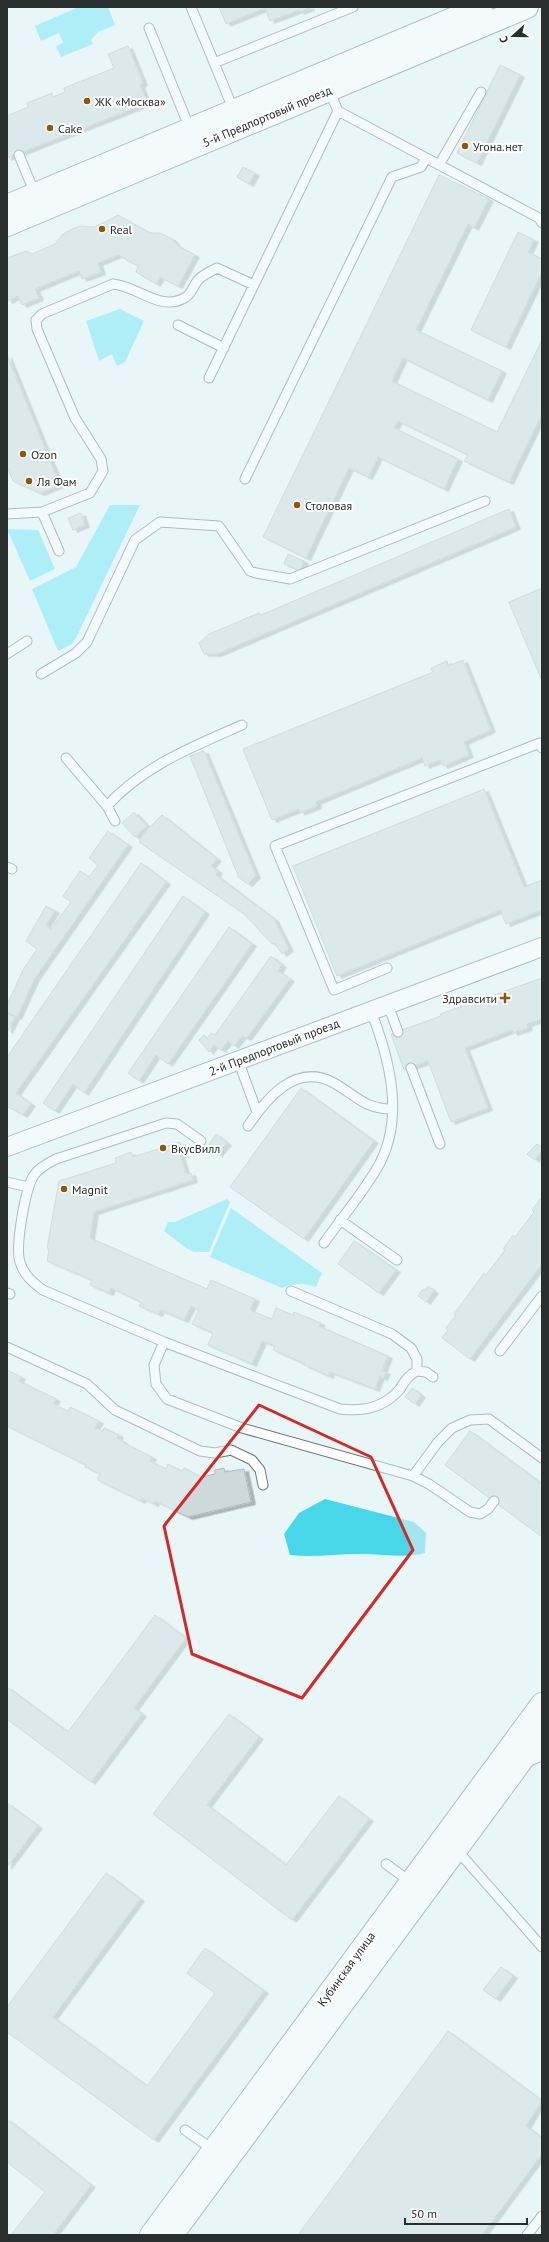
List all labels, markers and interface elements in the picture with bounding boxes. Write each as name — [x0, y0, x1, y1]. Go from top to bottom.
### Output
north arrow — [493, 16, 533, 56]
text: С — [496, 34, 511, 45]
street label: 5-й Предпортовый проезд — [200, 82, 334, 150]
place label: ЖК «Москва» — [94, 94, 166, 109]
marker: ЖК «Москва» — [82, 96, 92, 106]
place label: Cake — [58, 121, 82, 136]
marker: Cake — [45, 123, 55, 133]
place label: Угона.нет — [473, 139, 523, 154]
marker: Угона.нет — [460, 141, 470, 151]
place label: Real — [110, 222, 133, 237]
marker: Real — [97, 224, 107, 234]
place label: Ozon — [31, 447, 57, 462]
marker: Ozon — [18, 449, 28, 459]
place label: Ля Фам — [36, 474, 76, 489]
marker: Ля Фам — [24, 476, 34, 486]
place label: Столовая — [305, 498, 352, 513]
marker: Столовая — [292, 500, 302, 510]
place label: Здравсити — [442, 991, 497, 1006]
marker: Здравсити — [500, 993, 510, 1003]
street label: 2-й Предпортовый проезд — [207, 1015, 342, 1079]
place label: ВкусВилл — [171, 1141, 220, 1156]
marker: ВкусВилл — [158, 1143, 168, 1153]
place label: Magnit — [72, 1182, 108, 1197]
marker: Magnit — [59, 1184, 69, 1194]
street label: Кубинская улица — [314, 1929, 378, 2009]
scale bar — [405, 2200, 527, 2226]
text: 50 m — [411, 2206, 437, 2221]

